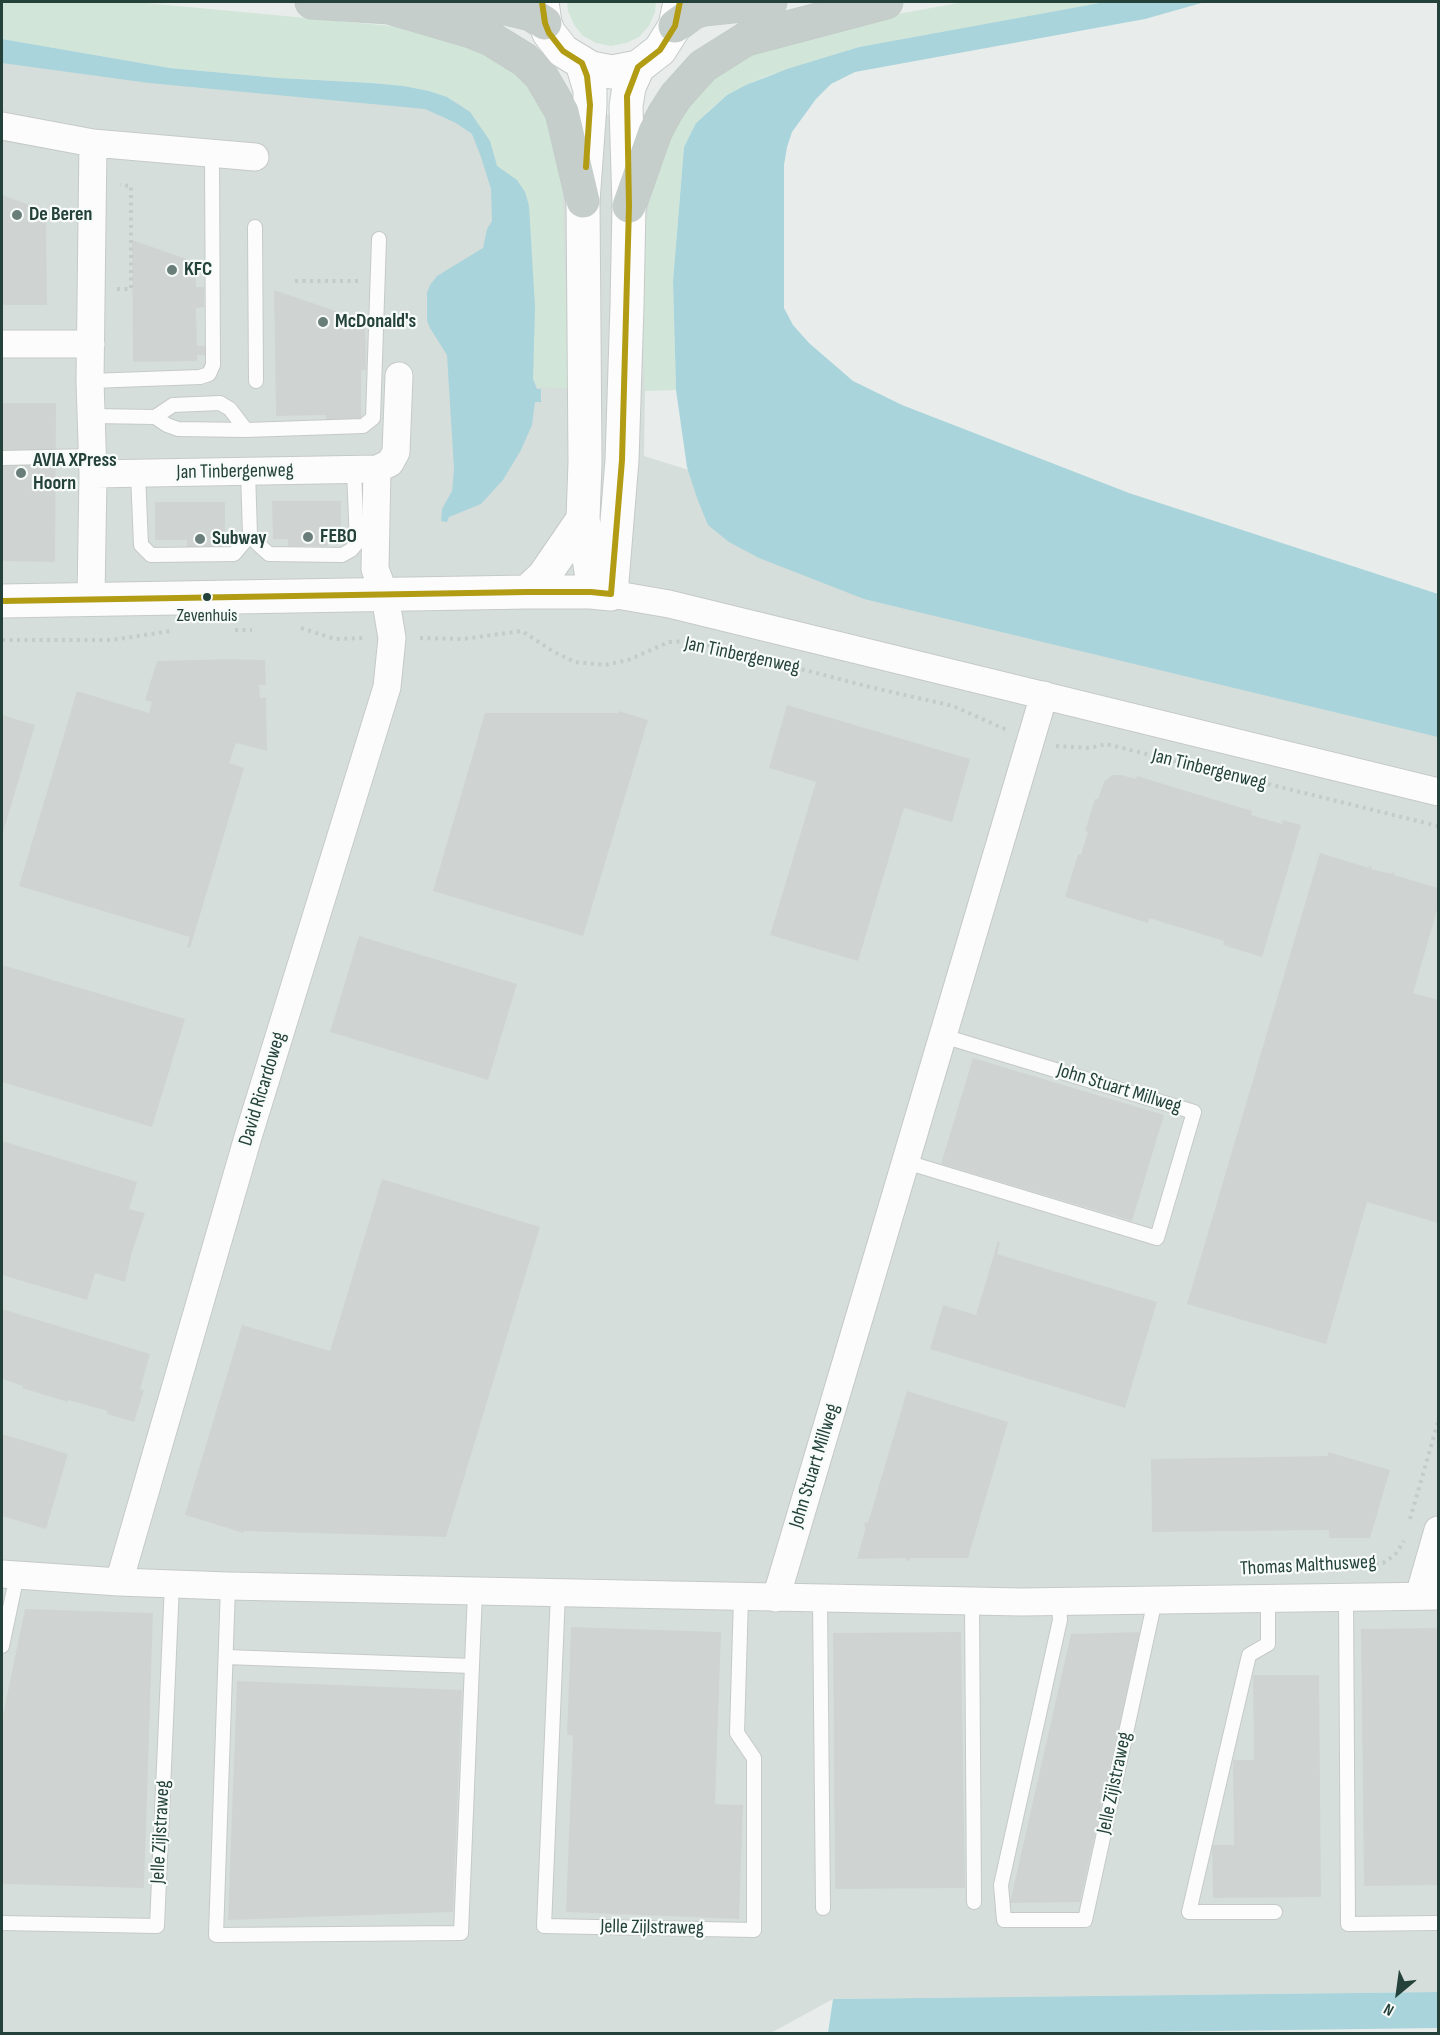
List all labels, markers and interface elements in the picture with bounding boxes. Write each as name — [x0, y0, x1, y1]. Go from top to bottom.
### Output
place label: De Beren — [29, 203, 92, 227]
marker: De Beren — [10, 208, 24, 222]
place label: KFC — [184, 258, 212, 282]
marker: KFC — [165, 263, 179, 277]
place label: McDonald's — [335, 310, 416, 334]
marker: McDonald's — [316, 315, 330, 329]
place label: AVIA XPress Hoorn — [33, 449, 117, 496]
street label: Jan Tinbergenweg — [176, 459, 294, 485]
marker: AVIA XPress Hoorn — [14, 466, 28, 480]
place label: FEBO — [320, 525, 357, 549]
place label: Subway — [212, 527, 267, 551]
marker: FEBO — [301, 530, 315, 544]
marker: Subway — [193, 532, 207, 546]
marker: Zevenhuis — [201, 591, 213, 603]
place label: Zevenhuis — [176, 605, 238, 627]
street label: Jan Tinbergenweg — [682, 632, 802, 680]
street label: Jan Tinbergenweg — [1149, 744, 1269, 796]
street label: David Ricardoweg — [234, 1029, 292, 1149]
street label: John Stuart Millweg — [1054, 1059, 1184, 1119]
street label: John Stuart Millweg — [785, 1401, 845, 1531]
street label: Thomas Malthusweg — [1239, 1550, 1377, 1582]
street label: Jelle Zijlstraweg — [1092, 1730, 1138, 1836]
street label: Jelle Zijlstraweg — [146, 1780, 176, 1884]
street label: Jelle Zijlstraweg — [600, 1915, 704, 1941]
north arrow — [1368, 1963, 1428, 2023]
text: N — [1381, 1999, 1397, 2020]

